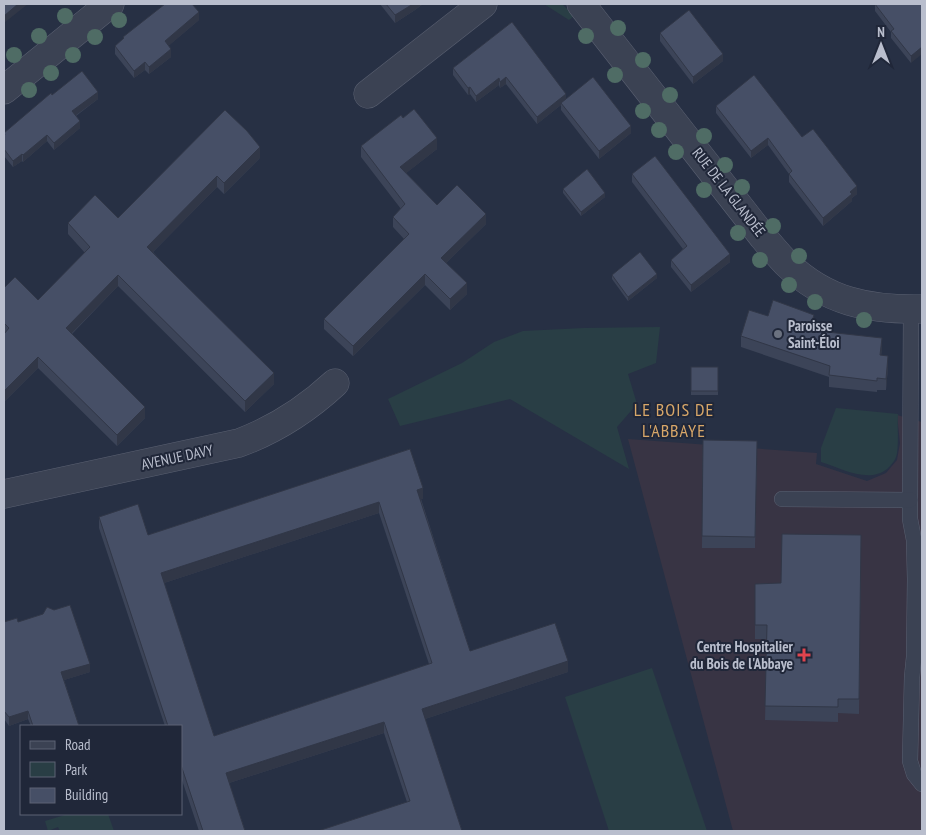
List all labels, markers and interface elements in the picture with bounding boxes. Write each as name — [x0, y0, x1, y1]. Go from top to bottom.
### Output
north arrow — [856, 20, 906, 70]
text: N — [877, 23, 885, 41]
street label: RUE DE LA GLANDÉE — [688, 144, 770, 240]
place label: Paroisse Saint-Éloi — [788, 316, 840, 352]
marker: Paroisse Saint-Éloi — [772, 328, 784, 340]
district label: LE BOIS DE L'ABBAYE — [634, 398, 714, 442]
street label: AVENUE DAVY — [139, 440, 215, 474]
place label: Centre Hospitalier du Bois de l'Abbaye — [690, 637, 794, 673]
marker: Centre Hospitalier du Bois de l'Abbaye — [797, 648, 811, 662]
legend — [20, 725, 182, 815]
text: Road — [65, 735, 91, 754]
text: Park — [65, 760, 87, 779]
text: Building — [65, 785, 108, 804]

